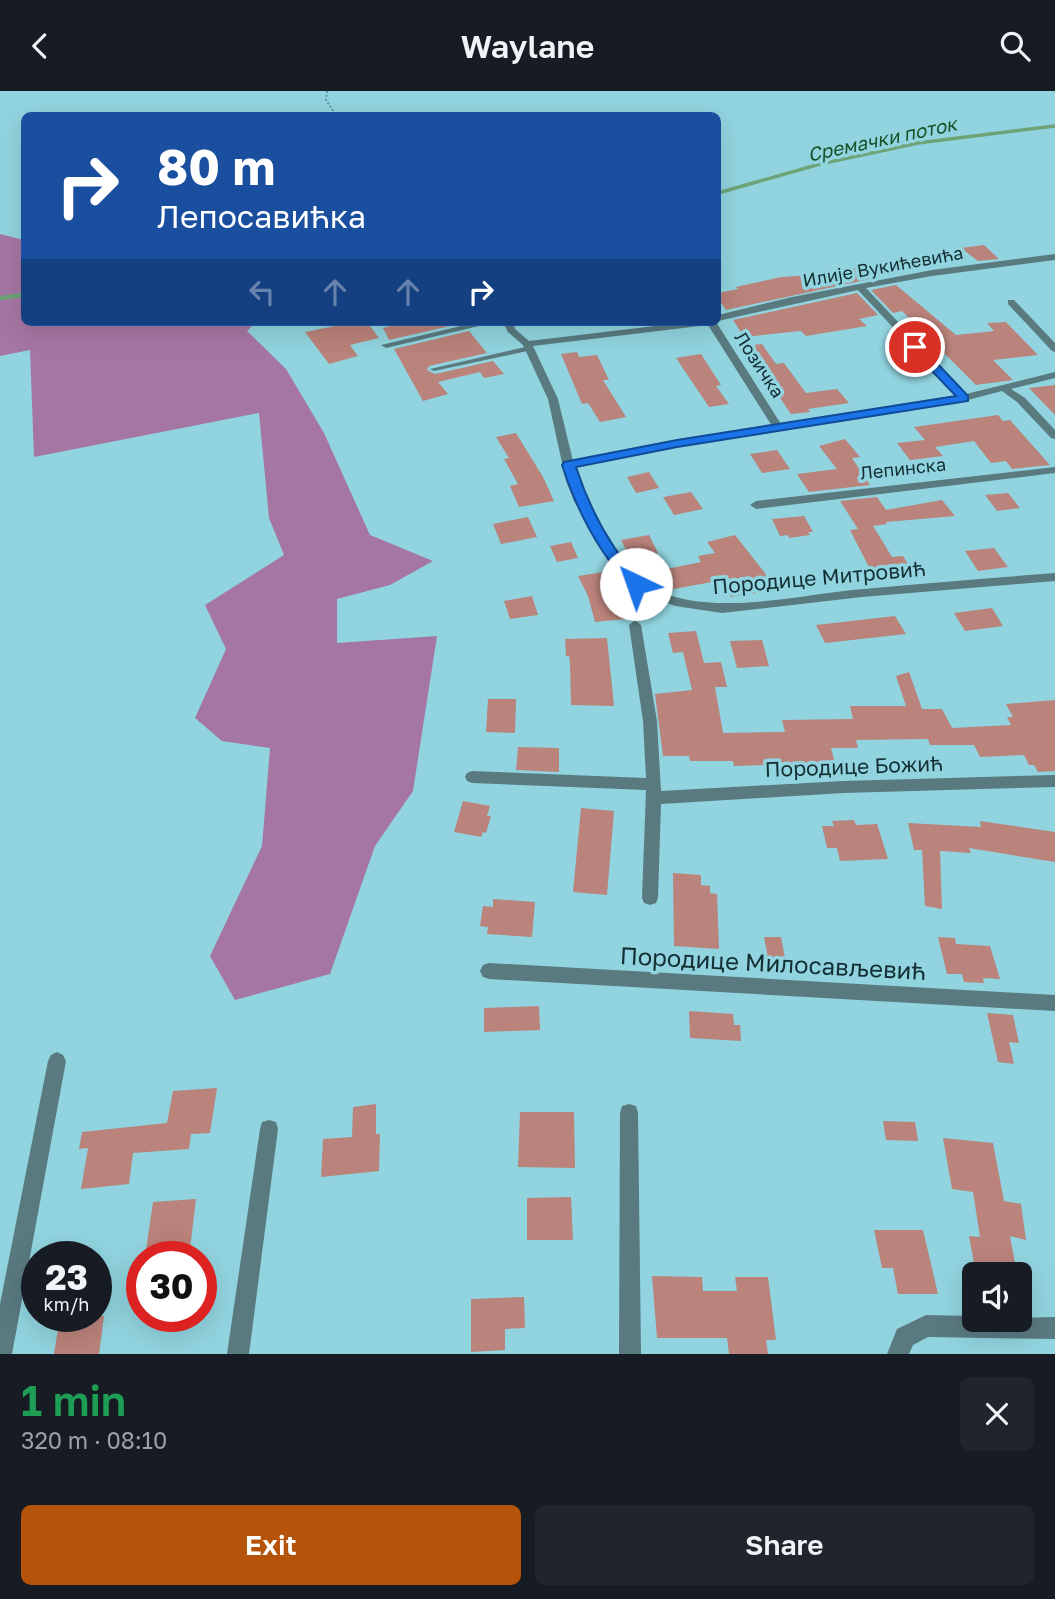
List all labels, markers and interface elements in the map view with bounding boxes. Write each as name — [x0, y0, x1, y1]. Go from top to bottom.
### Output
icon: back — [21, 27, 59, 65]
text: Waylane — [461, 27, 594, 65]
icon: search — [996, 27, 1034, 65]
water label: Сремачки поток — [805, 111, 961, 166]
text: 80 m — [157, 137, 275, 196]
icon: right — [42, 140, 133, 231]
text: Лепосавићка — [157, 197, 366, 235]
street label: Илије Вукићевића — [801, 241, 965, 291]
icon: left — [243, 273, 281, 311]
icon: ahead — [316, 273, 354, 311]
icon: ahead — [389, 273, 427, 311]
icon: right — [462, 273, 500, 311]
pin — [885, 317, 945, 377]
street label: Лозичка — [730, 327, 789, 402]
icon: arrive — [896, 328, 934, 366]
street label: Лепинска — [859, 453, 947, 483]
position arrow — [599, 547, 673, 621]
street label: Породице Митровић — [711, 555, 927, 599]
street label: Породице Божић — [764, 750, 944, 782]
street label: Породице Милосављевић — [619, 940, 927, 985]
speed limit sign: 30 — [126, 1241, 217, 1332]
text: 23 — [45, 1256, 88, 1298]
map controls — [962, 1262, 1032, 1332]
button: sound — [962, 1262, 1032, 1332]
text: km/h — [44, 1293, 89, 1315]
text: 1 min — [21, 1375, 126, 1425]
button: close — [960, 1377, 1034, 1451]
text: 320 m · 08:10 — [21, 1426, 167, 1454]
button: Exit — [21, 1505, 521, 1585]
button: Share — [535, 1505, 1034, 1585]

